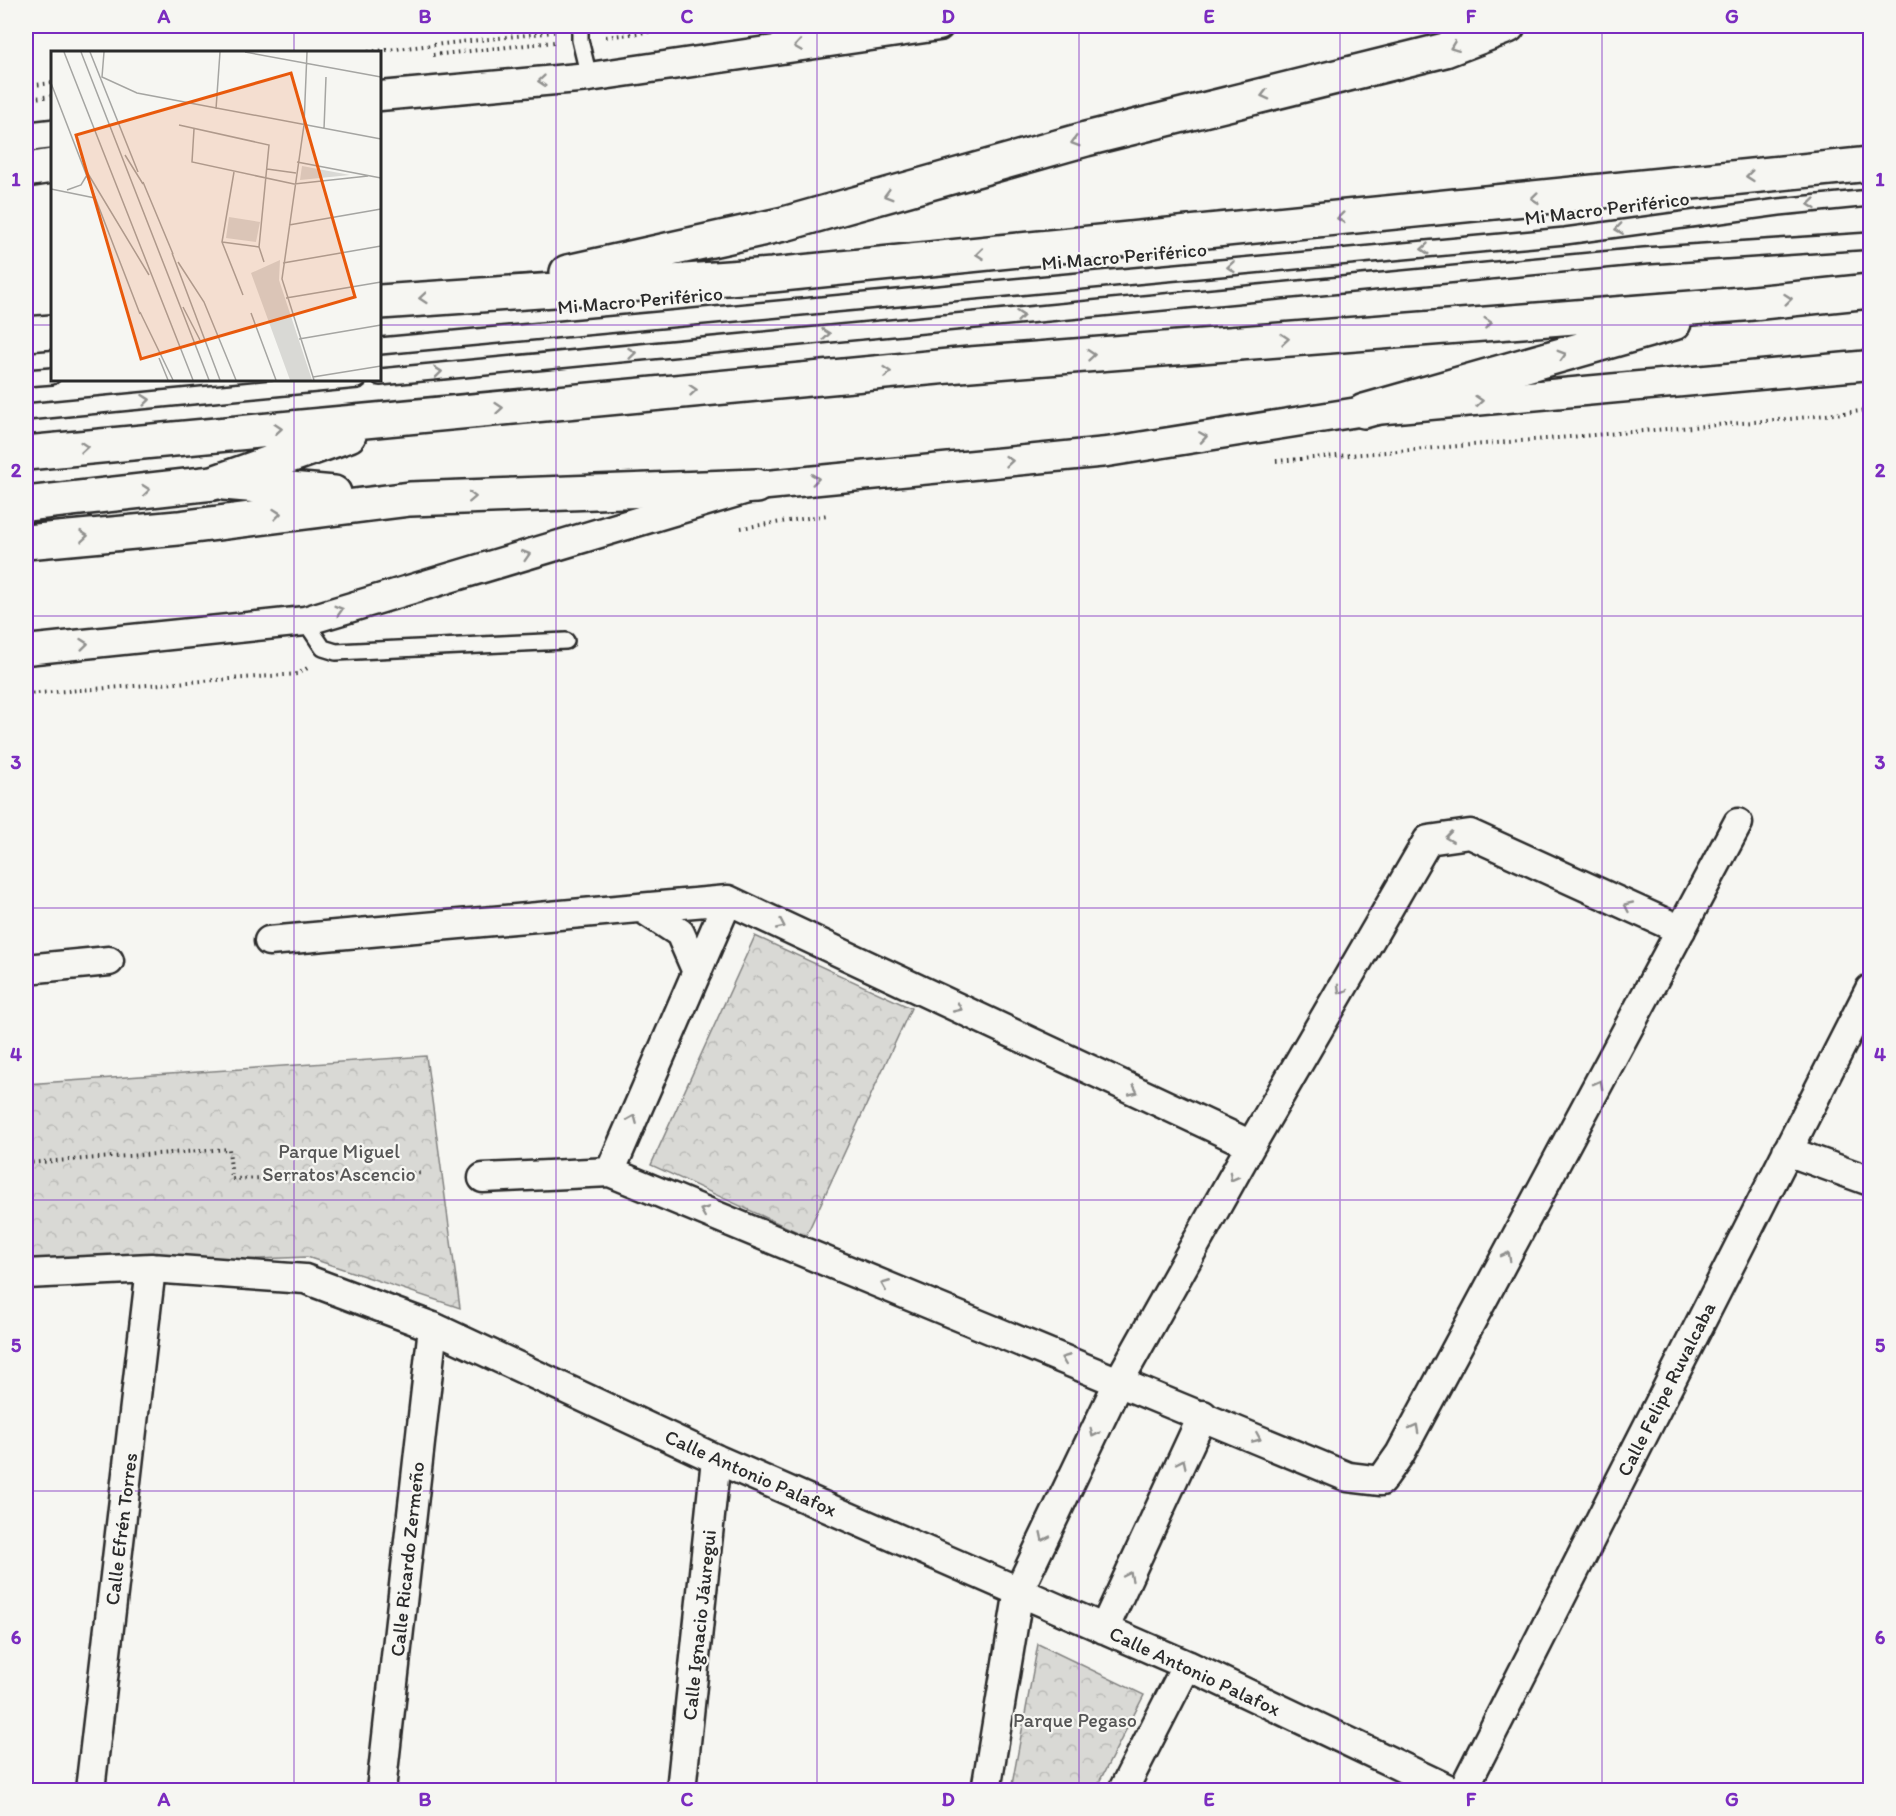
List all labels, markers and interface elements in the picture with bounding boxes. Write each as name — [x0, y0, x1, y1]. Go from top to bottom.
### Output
text: A — [157, 4, 171, 28]
text: B — [419, 4, 432, 28]
text: C — [681, 4, 694, 28]
text: D — [941, 4, 955, 28]
text: E — [1203, 4, 1215, 28]
text: F — [1466, 4, 1477, 28]
text: G — [1725, 4, 1739, 28]
one-way arrow — [793, 40, 803, 52]
one-way arrow — [1449, 40, 1460, 52]
inset map — [51, 51, 381, 381]
one-way arrow — [538, 74, 547, 87]
one-way arrow — [1260, 87, 1270, 100]
one-way arrow — [1070, 135, 1081, 147]
text: 1 — [11, 167, 21, 191]
text: 1 — [1875, 167, 1885, 191]
one-way arrow — [1745, 169, 1754, 182]
street label: Mi Macro Periférico — [1523, 186, 1691, 230]
one-way arrow — [883, 187, 893, 200]
one-way arrow — [1530, 191, 1539, 204]
one-way arrow — [1808, 197, 1817, 210]
one-way arrow — [1336, 211, 1345, 224]
one-way arrow — [1614, 222, 1623, 234]
street label: Mi Macro Periférico — [1040, 237, 1208, 275]
one-way arrow — [1420, 242, 1429, 255]
one-way arrow — [975, 247, 984, 260]
one-way arrow — [1226, 260, 1235, 273]
street label: Mi Macro Periférico — [556, 281, 724, 319]
one-way arrow — [419, 292, 428, 305]
one-way arrow — [1783, 293, 1792, 306]
one-way arrow — [1015, 310, 1025, 323]
one-way arrow — [1484, 317, 1493, 330]
one-way arrow — [821, 328, 830, 341]
one-way arrow — [1281, 333, 1290, 346]
one-way arrow — [627, 347, 636, 360]
one-way arrow — [1087, 348, 1096, 361]
one-way arrow — [1556, 350, 1567, 362]
one-way arrow — [433, 366, 442, 379]
one-way arrow — [883, 366, 892, 379]
one-way arrow — [689, 384, 698, 397]
one-way arrow — [142, 394, 151, 407]
one-way arrow — [1475, 395, 1484, 408]
one-way arrow — [494, 402, 504, 415]
one-way arrow — [273, 423, 282, 436]
one-way arrow — [1197, 431, 1207, 444]
one-way arrow — [79, 441, 88, 454]
one-way arrow — [1005, 455, 1014, 468]
text: 2 — [11, 458, 22, 482]
text: 2 — [1875, 458, 1886, 482]
one-way arrow — [811, 474, 820, 486]
one-way arrow — [142, 485, 151, 497]
one-way arrow — [467, 491, 476, 504]
one-way arrow — [273, 508, 282, 521]
one-way arrow — [79, 530, 88, 543]
one-way arrow — [520, 550, 531, 562]
one-way arrow — [333, 605, 344, 617]
one-way arrow — [79, 638, 88, 651]
text: 3 — [11, 750, 22, 774]
text: 3 — [1875, 750, 1886, 774]
one-way arrow — [1444, 830, 1453, 842]
one-way arrow — [1623, 901, 1634, 913]
one-way arrow — [774, 917, 785, 929]
one-way arrow — [1336, 984, 1348, 994]
one-way arrow — [951, 1000, 962, 1012]
text: 4 — [10, 1042, 22, 1066]
text: 4 — [1874, 1042, 1886, 1066]
one-way arrow — [1592, 1080, 1603, 1090]
one-way arrow — [1128, 1083, 1139, 1095]
one-way arrow — [626, 1114, 638, 1125]
park label: Parque Miguel Serratos Ascencio — [262, 1139, 416, 1186]
one-way arrow — [1229, 1171, 1240, 1181]
one-way arrow — [700, 1206, 711, 1218]
one-way arrow — [1500, 1251, 1511, 1262]
one-way arrow — [880, 1280, 891, 1292]
street label: Calle Felipe Ruvalcaba — [1612, 1297, 1721, 1480]
text: 5 — [11, 1333, 22, 1357]
text: 5 — [1875, 1333, 1886, 1357]
one-way arrow — [1060, 1354, 1071, 1366]
one-way arrow — [1408, 1423, 1419, 1434]
street label: Calle Antonio Palafox — [661, 1424, 841, 1522]
one-way arrow — [1090, 1427, 1102, 1438]
one-way arrow — [1251, 1431, 1262, 1443]
street label: Calle Efrén Torres — [100, 1451, 142, 1607]
one-way arrow — [1174, 1458, 1186, 1469]
street label: Calle Ricardo Zermeño — [385, 1460, 429, 1658]
street label: Calle Ignacio Jáuregui — [677, 1529, 721, 1721]
one-way arrow — [1040, 1531, 1052, 1542]
one-way arrow — [1122, 1571, 1134, 1582]
street label: Calle Antonio Palafox — [1106, 1621, 1285, 1721]
text: 6 — [11, 1625, 22, 1649]
text: 6 — [1875, 1625, 1886, 1649]
park label: Parque Pegaso — [1013, 1708, 1137, 1732]
text: A — [157, 1787, 171, 1811]
text: B — [419, 1787, 432, 1811]
text: C — [681, 1787, 694, 1811]
text: D — [941, 1787, 955, 1811]
text: E — [1203, 1787, 1215, 1811]
text: F — [1466, 1787, 1477, 1811]
text: G — [1725, 1787, 1739, 1811]

